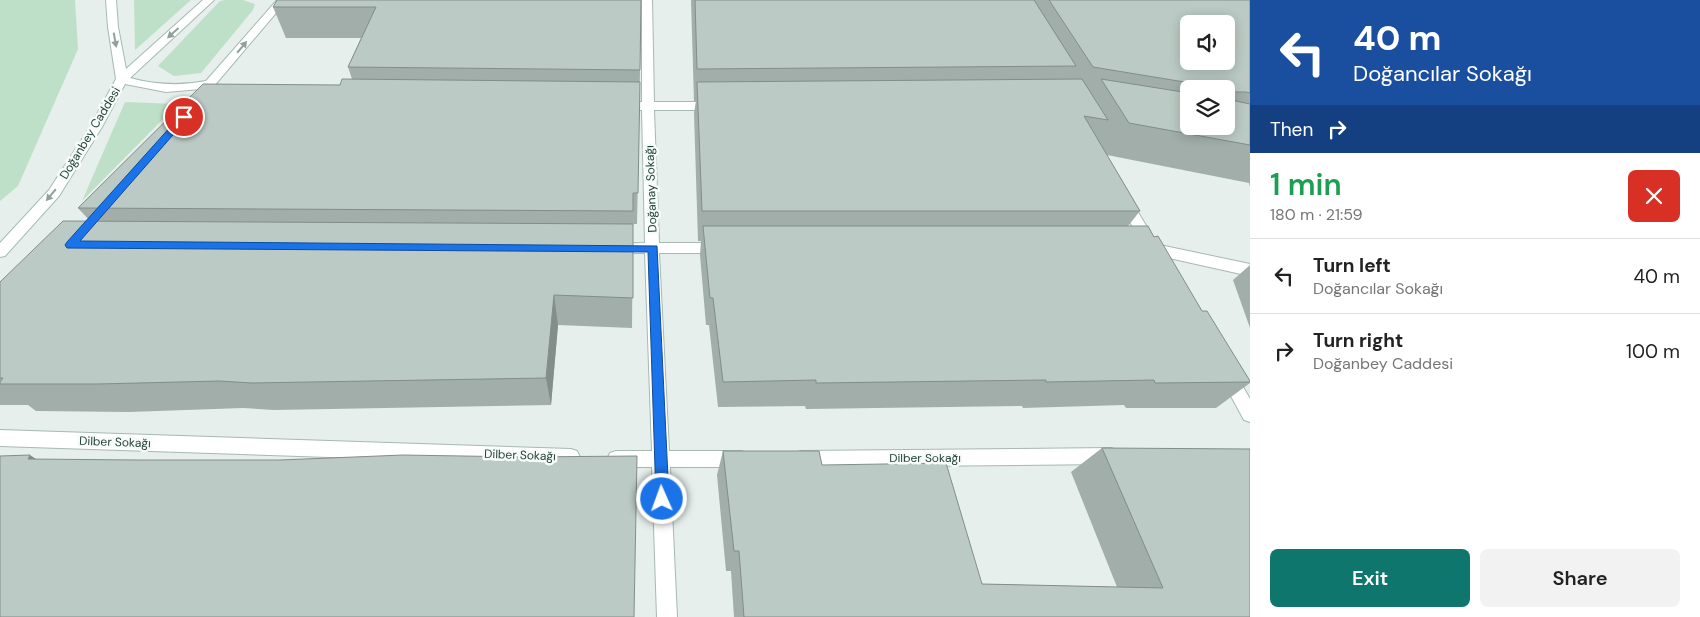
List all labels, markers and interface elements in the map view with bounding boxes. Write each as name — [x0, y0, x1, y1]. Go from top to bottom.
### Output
map controls — [1180, 15, 1235, 135]
button: sound — [1180, 15, 1235, 70]
text: 40 m — [1353, 15, 1442, 61]
icon: left — [1270, 20, 1335, 85]
one-way arrow — [167, 27, 179, 39]
one-way arrow — [112, 32, 120, 48]
one-way arrow — [236, 40, 247, 53]
text: Doğancılar Sokağı — [1353, 59, 1532, 88]
button: layers — [1180, 80, 1235, 135]
street label: Doğanbey Caddesi — [56, 84, 124, 182]
pin — [163, 96, 205, 138]
icon: arrive — [170, 103, 198, 131]
icon: right — [1323, 115, 1351, 143]
text: Then — [1270, 117, 1313, 142]
street label: Doğanay Sokağı — [641, 145, 661, 233]
text: 1 min — [1270, 165, 1342, 204]
button: close — [1628, 170, 1680, 222]
one-way arrow — [45, 189, 56, 202]
text: 180 m · 21:59 — [1270, 204, 1363, 225]
text: Turn left — [1313, 253, 1391, 278]
icon: left — [1270, 262, 1298, 290]
text: 40 m — [1633, 264, 1680, 289]
text: Doğancılar Sokağı — [1313, 278, 1443, 299]
text: Turn right — [1313, 328, 1403, 353]
icon: right — [1270, 337, 1298, 365]
text: 100 m — [1626, 339, 1680, 364]
text: Doğanbey Caddesi — [1313, 353, 1453, 374]
street label: Dilber Sokağı — [79, 433, 151, 451]
street label: Dilber Sokağı — [484, 446, 556, 464]
street label: Dilber Sokağı — [889, 450, 961, 466]
position arrow — [635, 472, 687, 524]
button: Exit — [1270, 549, 1470, 607]
button: Share — [1480, 549, 1680, 607]

